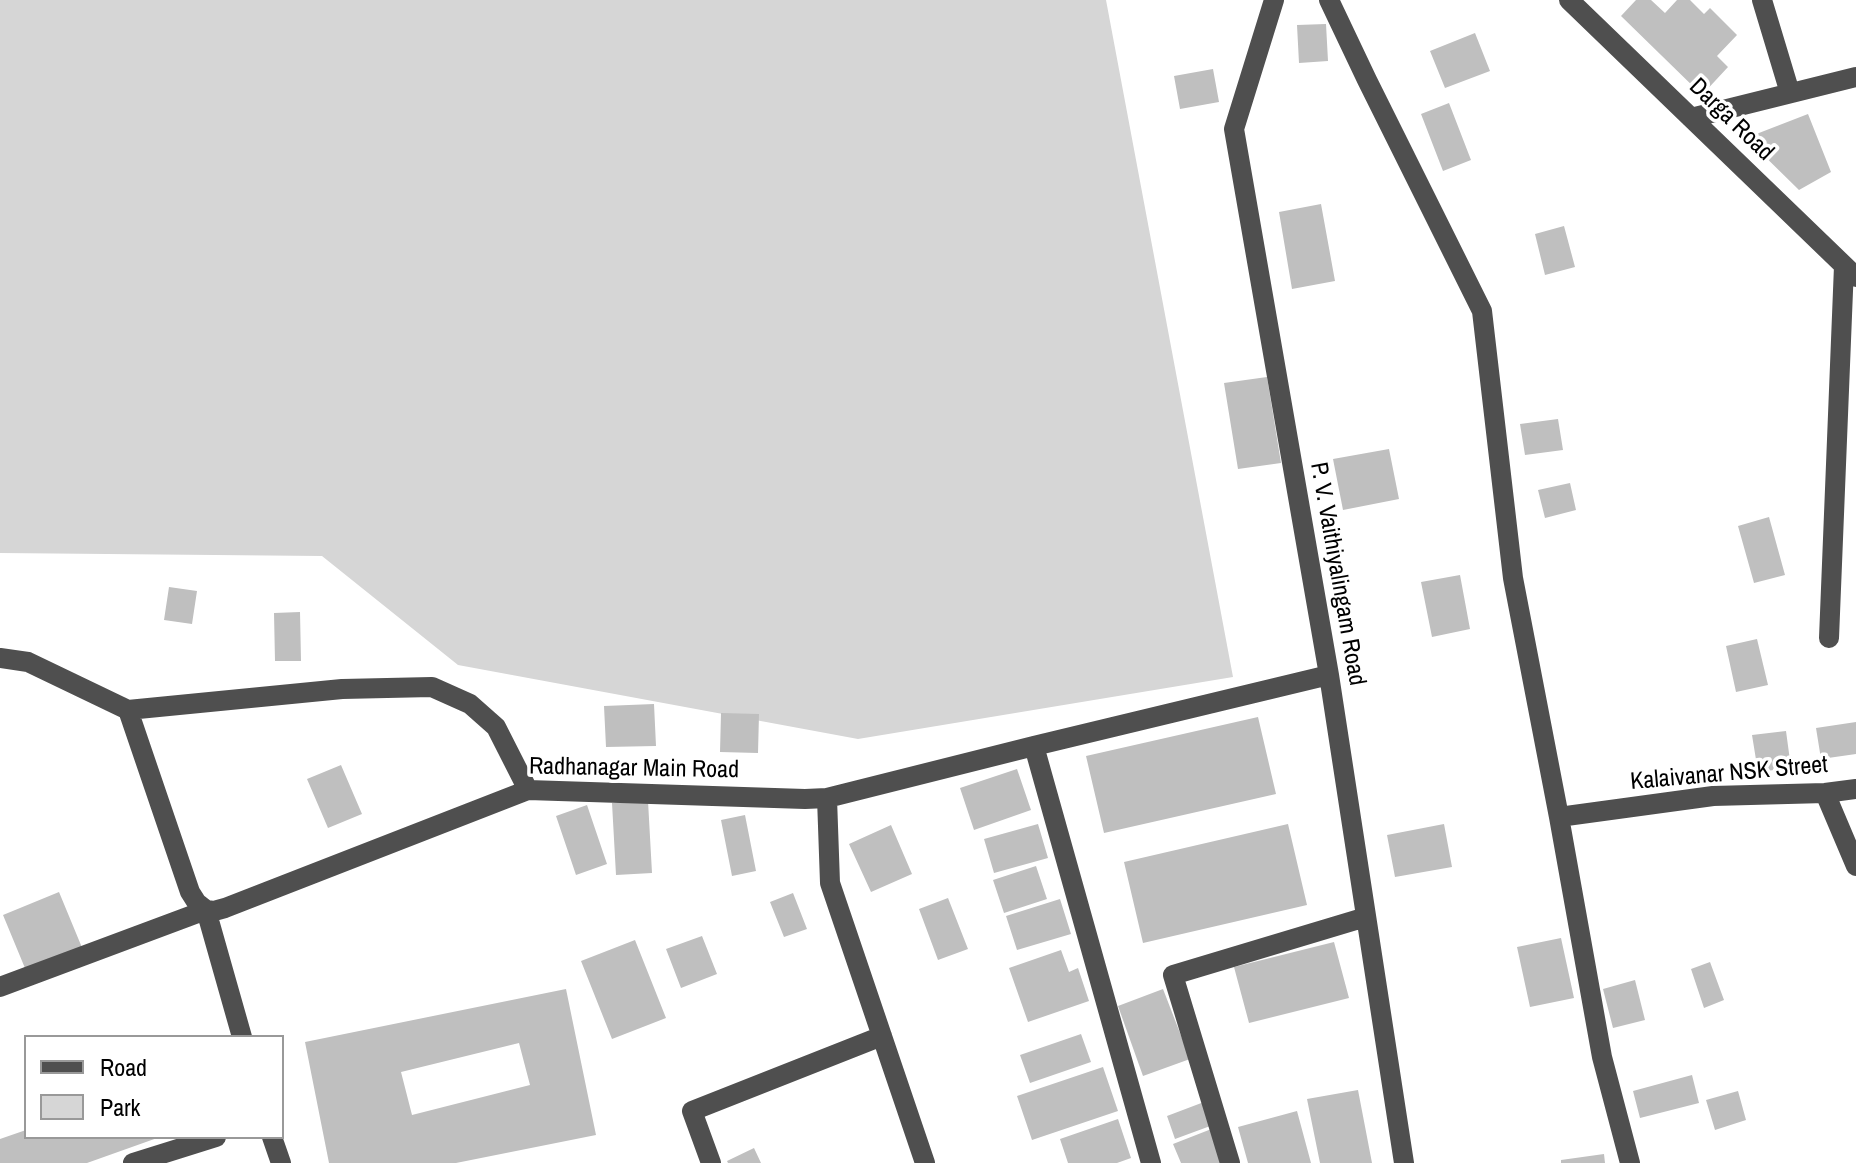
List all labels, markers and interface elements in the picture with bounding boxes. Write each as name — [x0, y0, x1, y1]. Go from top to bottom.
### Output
street label: Darga Road — [1683, 73, 1779, 167]
street label: P. V. Vaithiyalingam Road — [1303, 460, 1371, 688]
street label: Kalaivanar NSK Street — [1629, 751, 1829, 797]
street label: Radhanagar Main Road — [529, 753, 739, 785]
legend — [24, 1035, 284, 1139]
text: Road — [100, 1051, 147, 1083]
text: Park — [100, 1091, 140, 1123]

